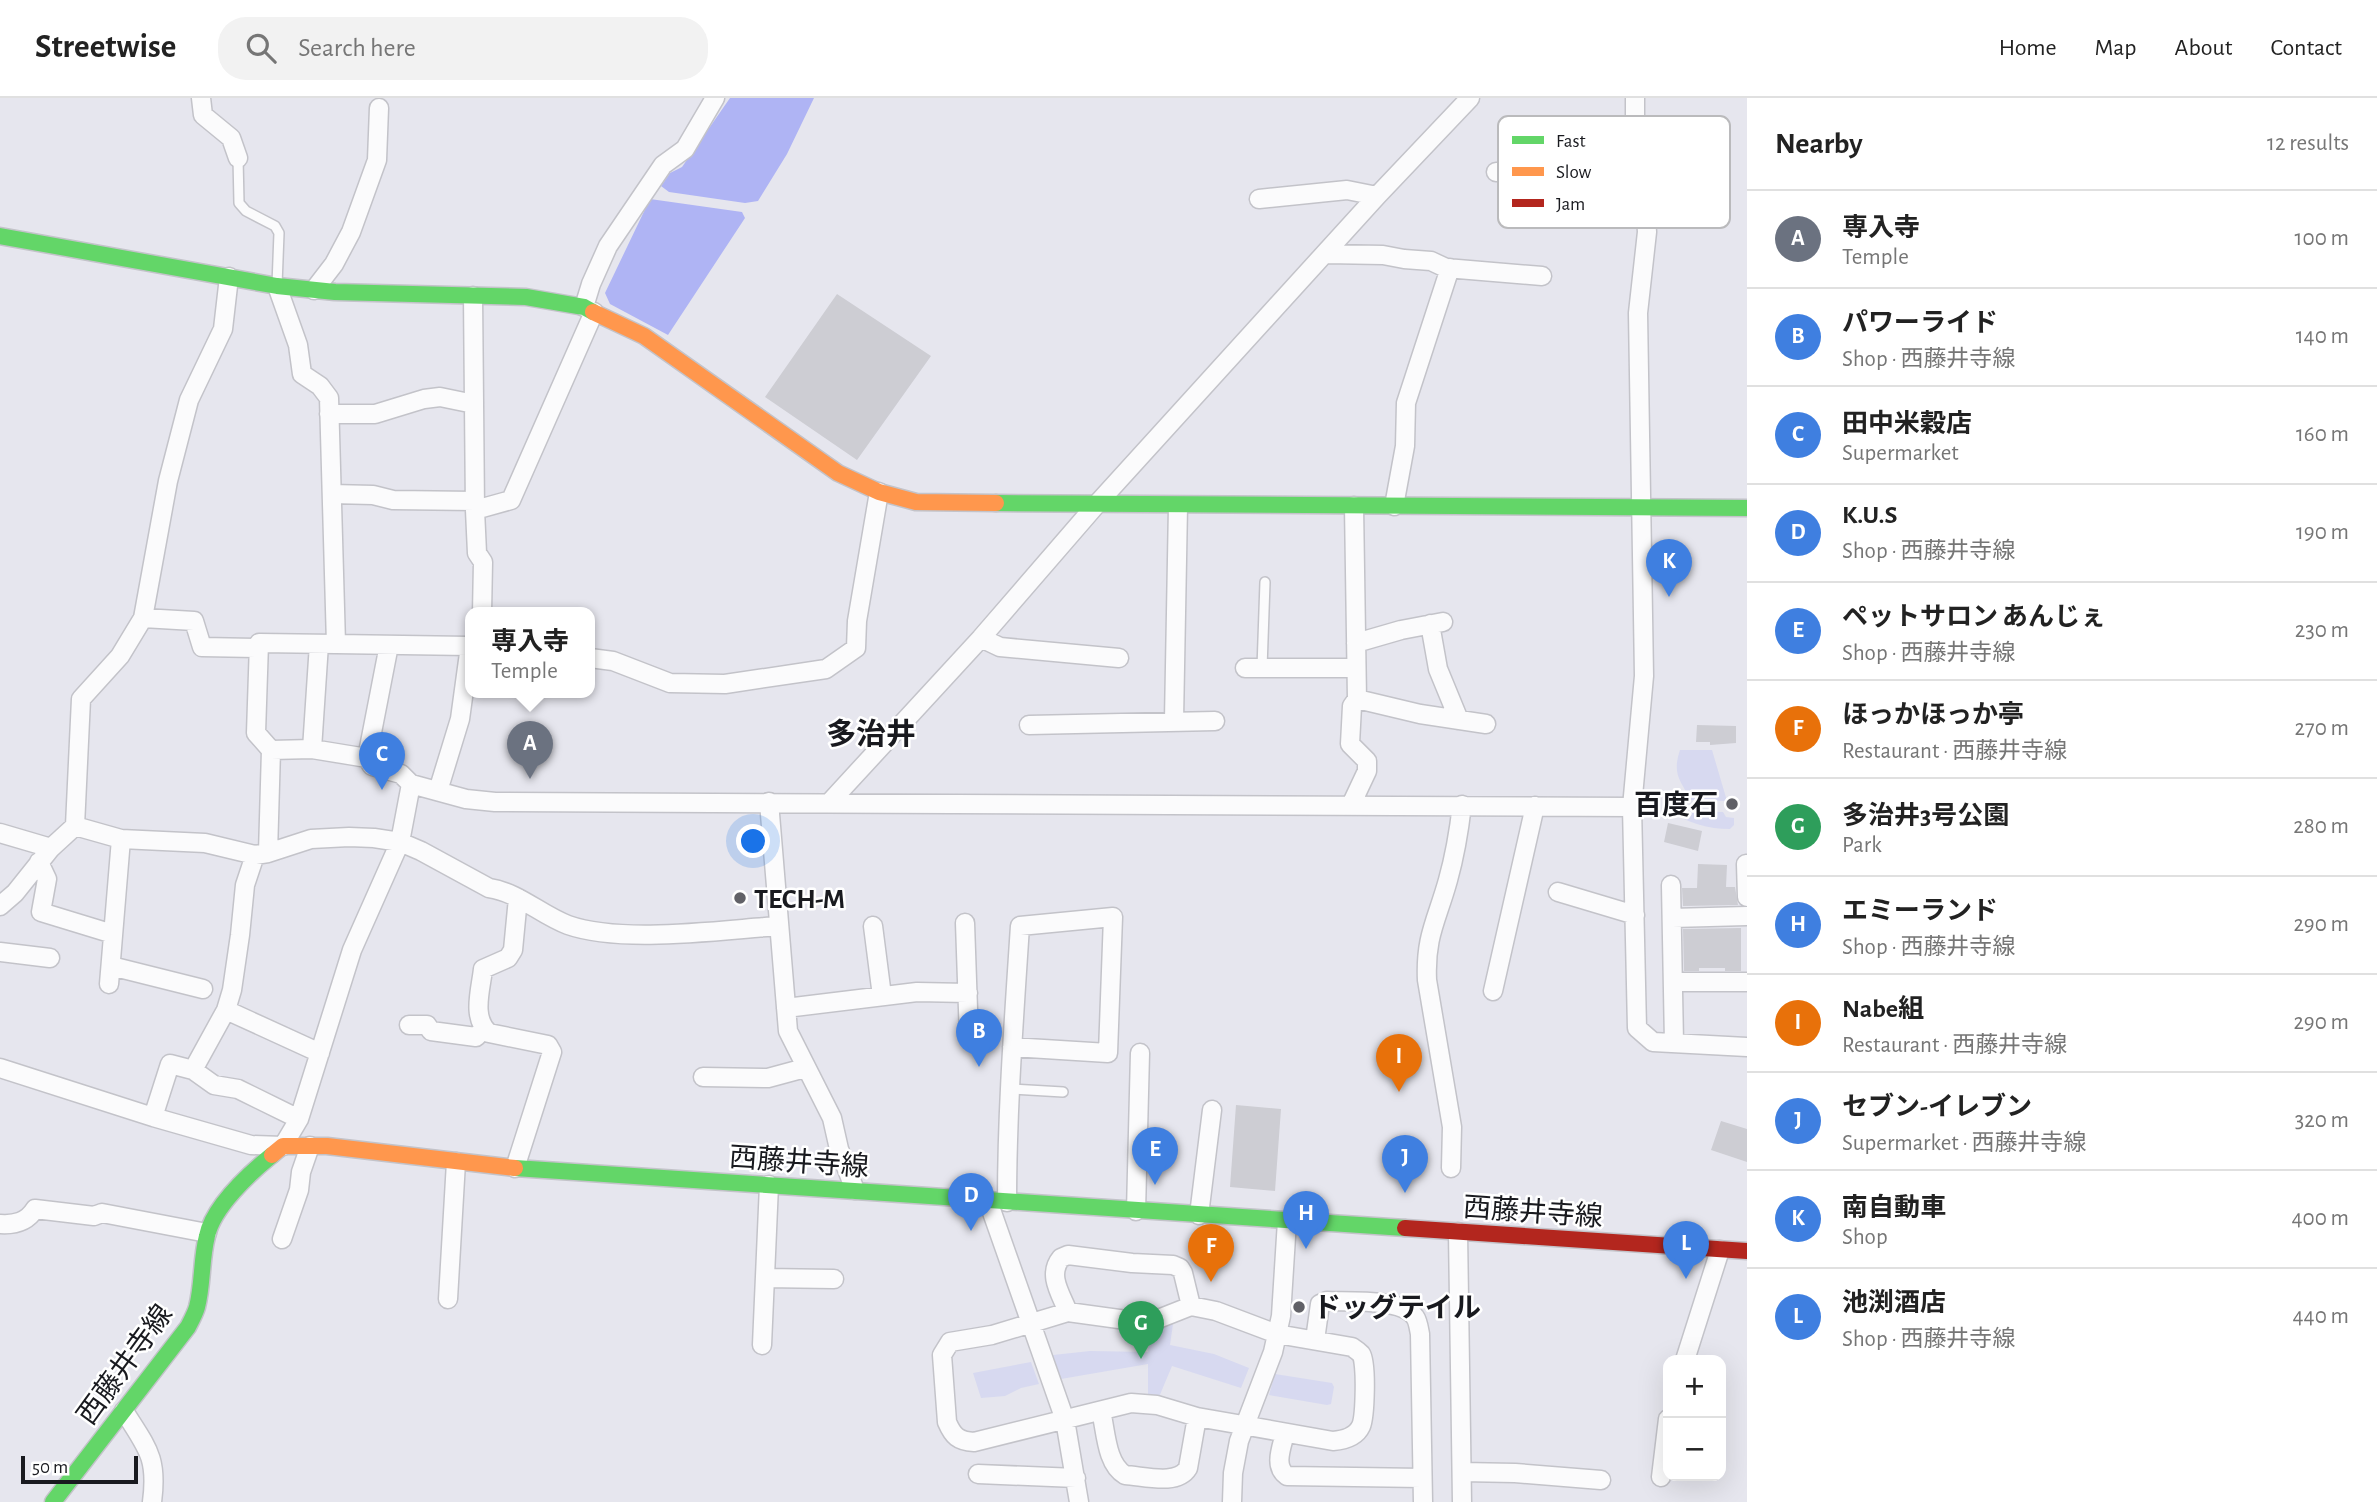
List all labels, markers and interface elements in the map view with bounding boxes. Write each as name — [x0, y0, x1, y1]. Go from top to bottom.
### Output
search box — [218, 17, 708, 80]
icon: search — [242, 29, 280, 67]
text: Streetwise — [35, 31, 176, 64]
text: Search here — [298, 35, 416, 61]
text: Home — [1999, 36, 2057, 60]
text: Map — [2095, 36, 2137, 60]
text: About — [2175, 36, 2232, 60]
text: Contact — [2270, 36, 2342, 60]
legend — [1498, 116, 1730, 228]
text: Nearby — [1775, 129, 1863, 159]
text: Fast — [1556, 132, 1586, 151]
text: 12 results — [2267, 132, 2349, 155]
text: Slow — [1556, 163, 1592, 182]
text: Jam — [1556, 195, 1585, 214]
text: 専入寺 — [1842, 215, 1920, 241]
text: A — [1791, 227, 1805, 250]
text: 100 m — [2295, 227, 2349, 250]
text: Temple — [1842, 246, 1909, 269]
text: パワーライド — [1842, 310, 1998, 336]
text: B — [1791, 325, 1805, 348]
text: 140 m — [2296, 325, 2349, 348]
text: Shop · 西藤井寺線 — [1842, 348, 2015, 371]
text: 田中米穀店 — [1842, 411, 1972, 437]
text: C — [1792, 423, 1804, 446]
text: 160 m — [2296, 423, 2349, 446]
text: Supermarket — [1842, 442, 1959, 465]
text: K.U.S — [1842, 502, 1897, 528]
text: D — [1790, 521, 1806, 544]
text: 190 m — [2296, 521, 2349, 544]
pin: K — [1646, 539, 1692, 597]
text: Shop · 西藤井寺線 — [1842, 540, 2015, 563]
text: ペットサロン あんじぇ — [1842, 604, 2106, 630]
popup — [465, 607, 595, 698]
text: E — [1792, 619, 1804, 642]
text: 230 m — [2295, 619, 2349, 642]
text: 専入寺 — [491, 629, 569, 655]
text: Shop · 西藤井寺線 — [1842, 642, 2015, 665]
text: Temple — [491, 660, 558, 683]
text: ほっかほっか亭 — [1842, 702, 2024, 728]
text: F — [1793, 717, 1803, 740]
text: 270 m — [2295, 717, 2349, 740]
district label: 多治井 — [826, 718, 916, 750]
pin: A — [507, 721, 553, 779]
pin: C — [359, 732, 405, 790]
text: Restaurant · 西藤井寺線 — [1842, 740, 2067, 763]
place label: 百度石 — [1634, 790, 1718, 820]
marker: 百度石 — [1724, 796, 1740, 812]
text: 多治井3号公園 — [1842, 803, 2009, 829]
text: G — [1791, 815, 1805, 838]
text: 280 m — [2293, 815, 2349, 838]
your location — [736, 824, 770, 858]
text: Park — [1842, 834, 1882, 857]
place label: TECH-M — [754, 886, 845, 914]
marker: TECH-M — [732, 890, 748, 906]
text: エミーランド — [1842, 898, 1998, 924]
text: H — [1790, 913, 1806, 936]
text: 290 m — [2293, 913, 2349, 936]
text: Shop · 西藤井寺線 — [1842, 936, 2015, 959]
text: Nabe組 — [1842, 996, 1924, 1022]
pin: B — [956, 1009, 1002, 1067]
text: I — [1795, 1011, 1801, 1034]
text: 290 m — [2293, 1011, 2349, 1034]
pin: I — [1376, 1034, 1422, 1092]
text: Restaurant · 西藤井寺線 — [1842, 1034, 2067, 1057]
text: セブン-イレブン — [1842, 1094, 2032, 1120]
text: J — [1794, 1109, 1802, 1132]
text: 320 m — [2295, 1109, 2349, 1132]
pin: E — [1132, 1127, 1178, 1185]
text: Supermarket · 西藤井寺線 — [1842, 1132, 2087, 1155]
pin: J — [1382, 1135, 1428, 1193]
street label: 西藤井寺線 — [728, 1142, 870, 1182]
pin: D — [948, 1173, 994, 1231]
pin: H — [1283, 1191, 1329, 1249]
street label: 西藤井寺線 — [1462, 1192, 1604, 1232]
text: 南自動車 — [1842, 1195, 1946, 1221]
text: K — [1791, 1207, 1805, 1230]
text: 400 m — [2291, 1207, 2349, 1230]
pin: L — [1663, 1221, 1709, 1279]
pin: F — [1188, 1224, 1234, 1282]
text: Shop — [1842, 1226, 1888, 1249]
text: 池渕酒店 — [1842, 1290, 1946, 1316]
place label: ドッグテイル — [1313, 1292, 1481, 1323]
street label: 西藤井寺線 — [72, 1299, 178, 1430]
marker: ドッグテイル — [1291, 1299, 1307, 1315]
pin: G — [1118, 1301, 1164, 1359]
text: L — [1793, 1305, 1803, 1328]
text: 440 m — [2293, 1305, 2349, 1328]
text: Shop · 西藤井寺線 — [1842, 1328, 2015, 1351]
map controls — [1663, 1355, 1726, 1481]
button: + — [1663, 1355, 1726, 1418]
button: − — [1663, 1418, 1726, 1481]
scale bar — [21, 1453, 138, 1485]
text: 50 m — [32, 1458, 68, 1477]

